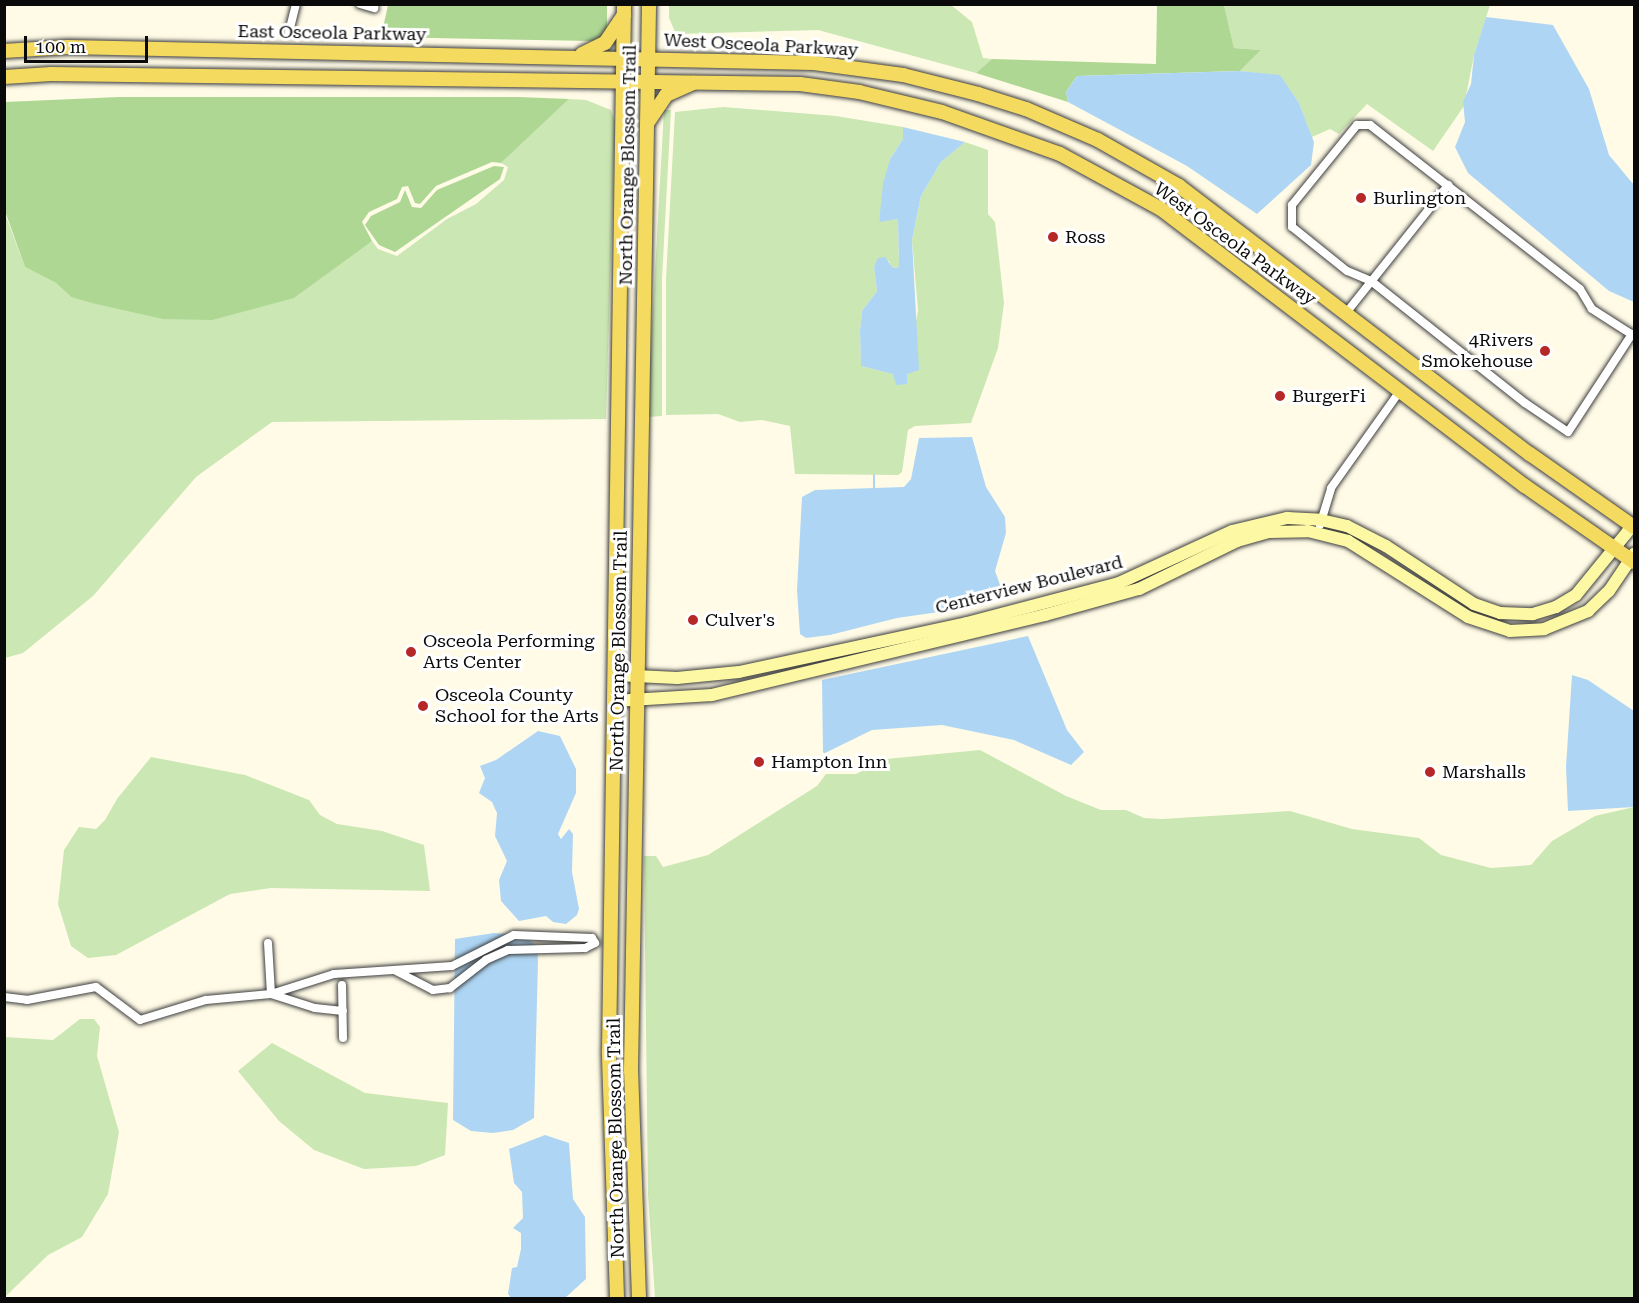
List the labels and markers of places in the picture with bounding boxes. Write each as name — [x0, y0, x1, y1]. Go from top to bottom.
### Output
place label: Burlington — [1373, 187, 1466, 209]
marker: Burlington — [1354, 191, 1368, 205]
place label: Ross — [1065, 226, 1105, 248]
marker: Ross — [1046, 230, 1060, 244]
place label: 4Rivers Smokehouse — [1421, 330, 1533, 372]
marker: 4Rivers Smokehouse — [1538, 344, 1552, 358]
place label: BurgerFi — [1292, 385, 1366, 407]
marker: BurgerFi — [1273, 389, 1287, 403]
place label: Culver's — [705, 609, 775, 631]
marker: Culver's — [686, 613, 700, 627]
place label: Osceola Performing Arts Center — [423, 631, 595, 674]
marker: Osceola Performing Arts Center — [404, 645, 418, 659]
place label: Osceola County School for the Arts — [435, 685, 599, 728]
marker: Osceola County School for the Arts — [416, 699, 430, 713]
place label: Hampton Inn — [771, 751, 887, 773]
marker: Hampton Inn — [752, 755, 766, 769]
place label: Marshalls — [1442, 761, 1526, 783]
marker: Marshalls — [1423, 765, 1437, 779]

